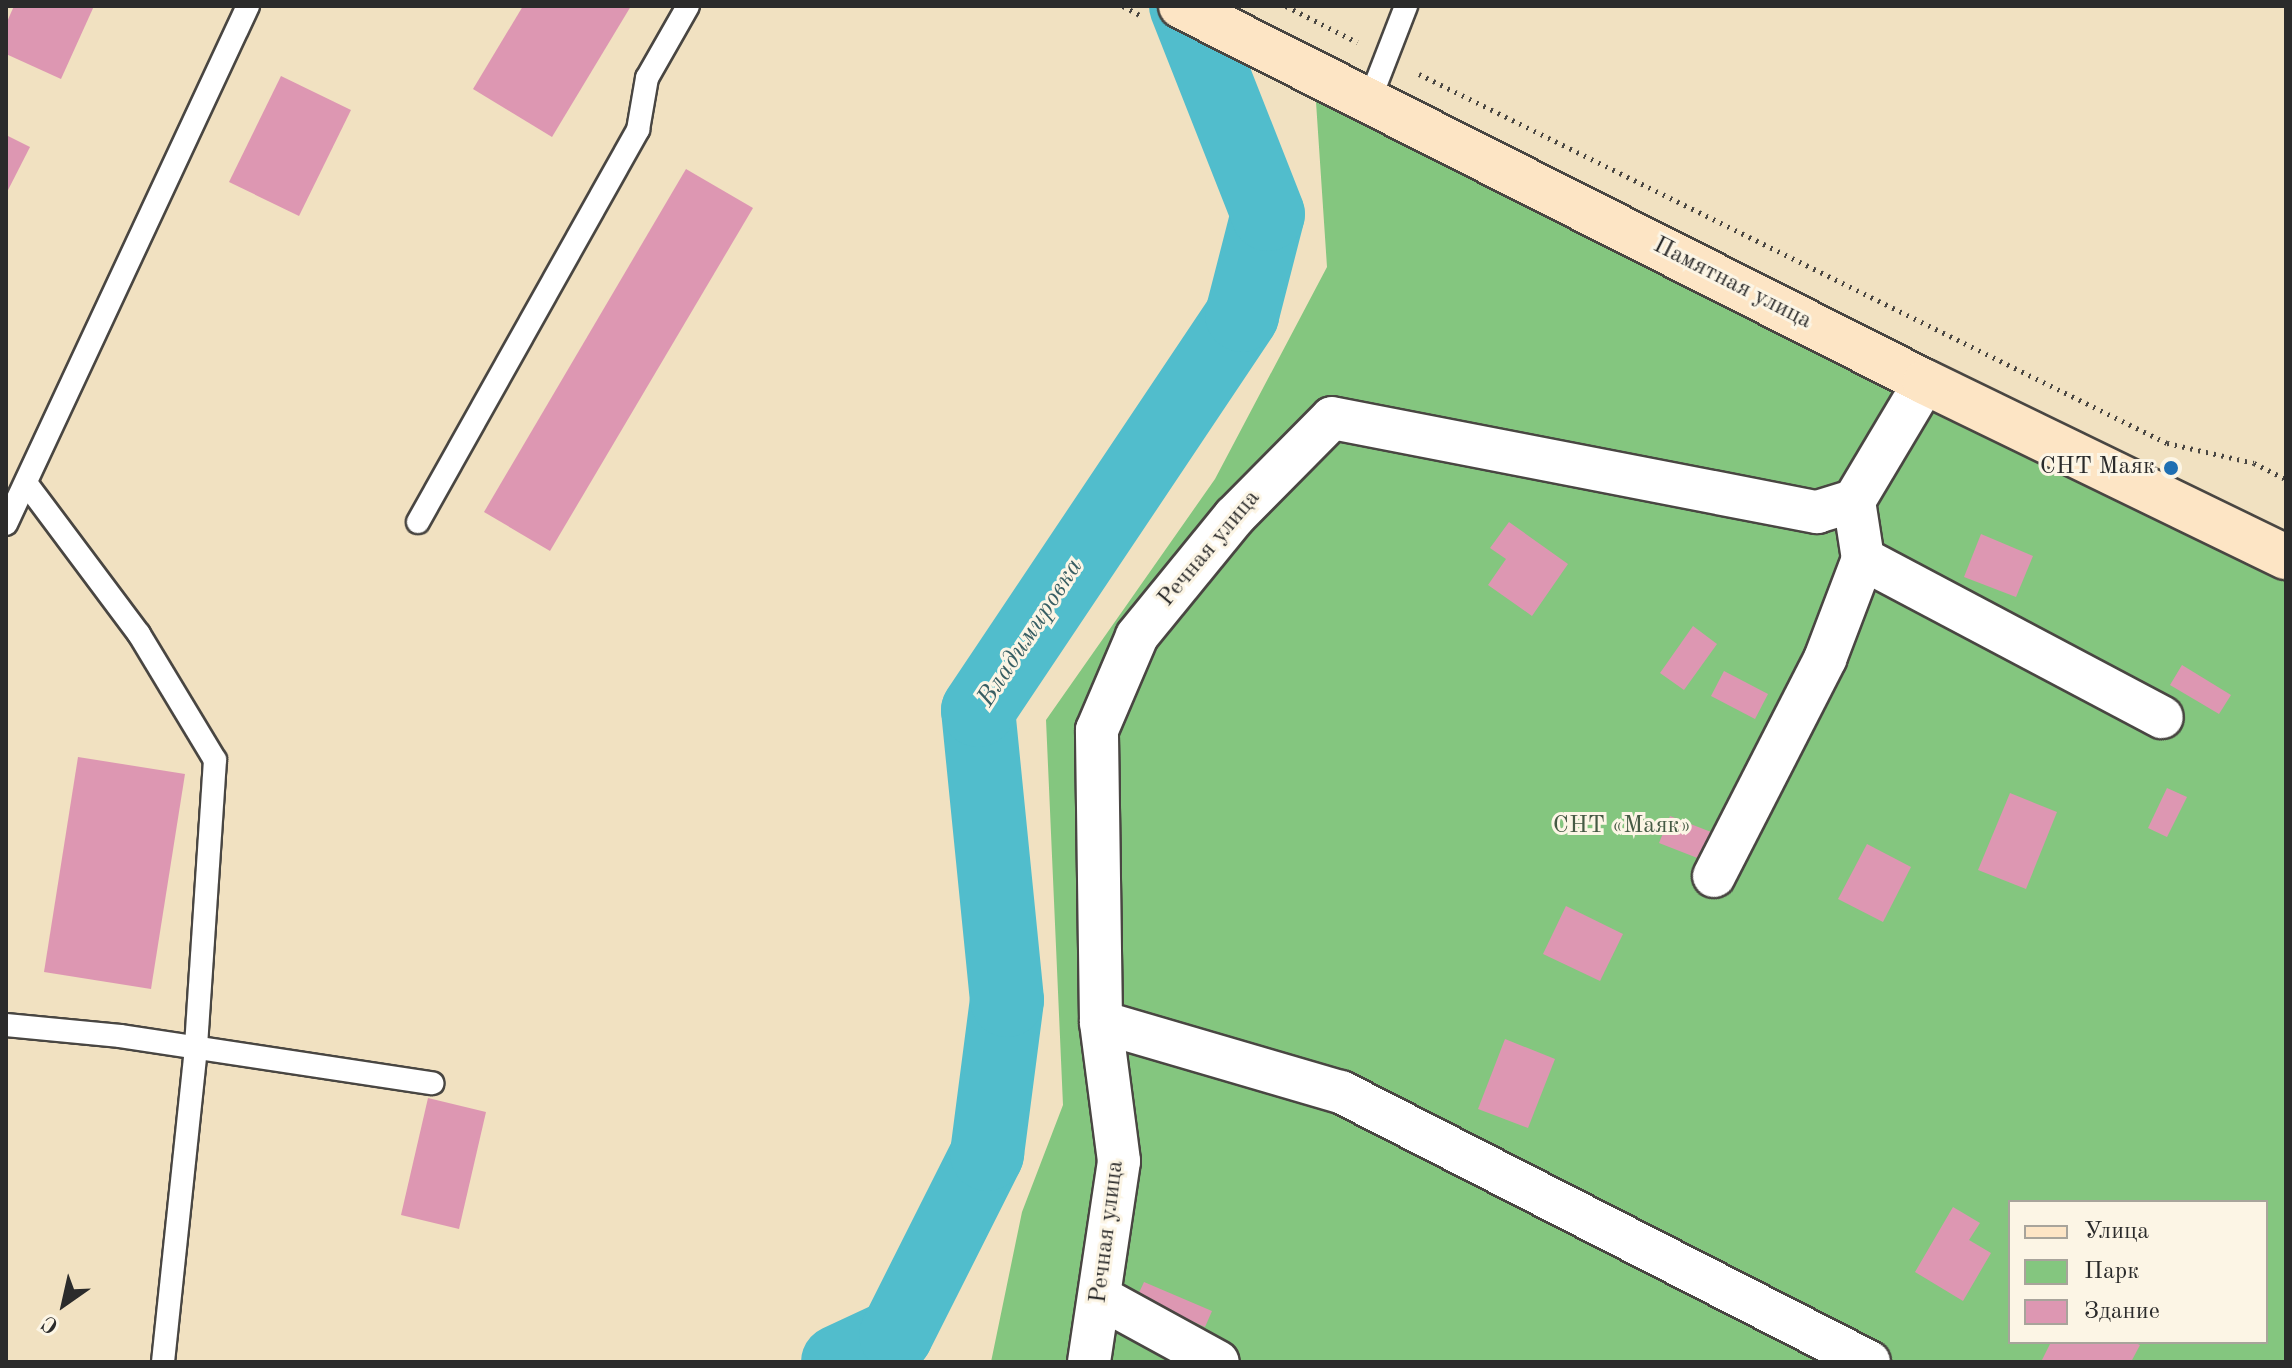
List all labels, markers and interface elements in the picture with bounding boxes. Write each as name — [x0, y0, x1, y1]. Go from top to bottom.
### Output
street label: Памятная улица — [1648, 232, 1816, 336]
place label: СНТ Маяк — [2040, 454, 2155, 482]
marker: СНТ Маяк — [2162, 459, 2180, 477]
street label: Речная улица — [1153, 485, 1267, 613]
water label: Владимировка — [971, 553, 1091, 713]
park label: СНТ «Маяк» — [1553, 813, 1691, 841]
street label: Речная улица — [1085, 1159, 1131, 1305]
legend — [2008, 1200, 2268, 1344]
text: Улица — [2084, 1220, 2149, 1244]
text: Парк — [2084, 1260, 2139, 1284]
north arrow — [24, 1264, 104, 1344]
text: Здание — [2084, 1300, 2160, 1324]
text: С — [38, 1311, 63, 1337]

